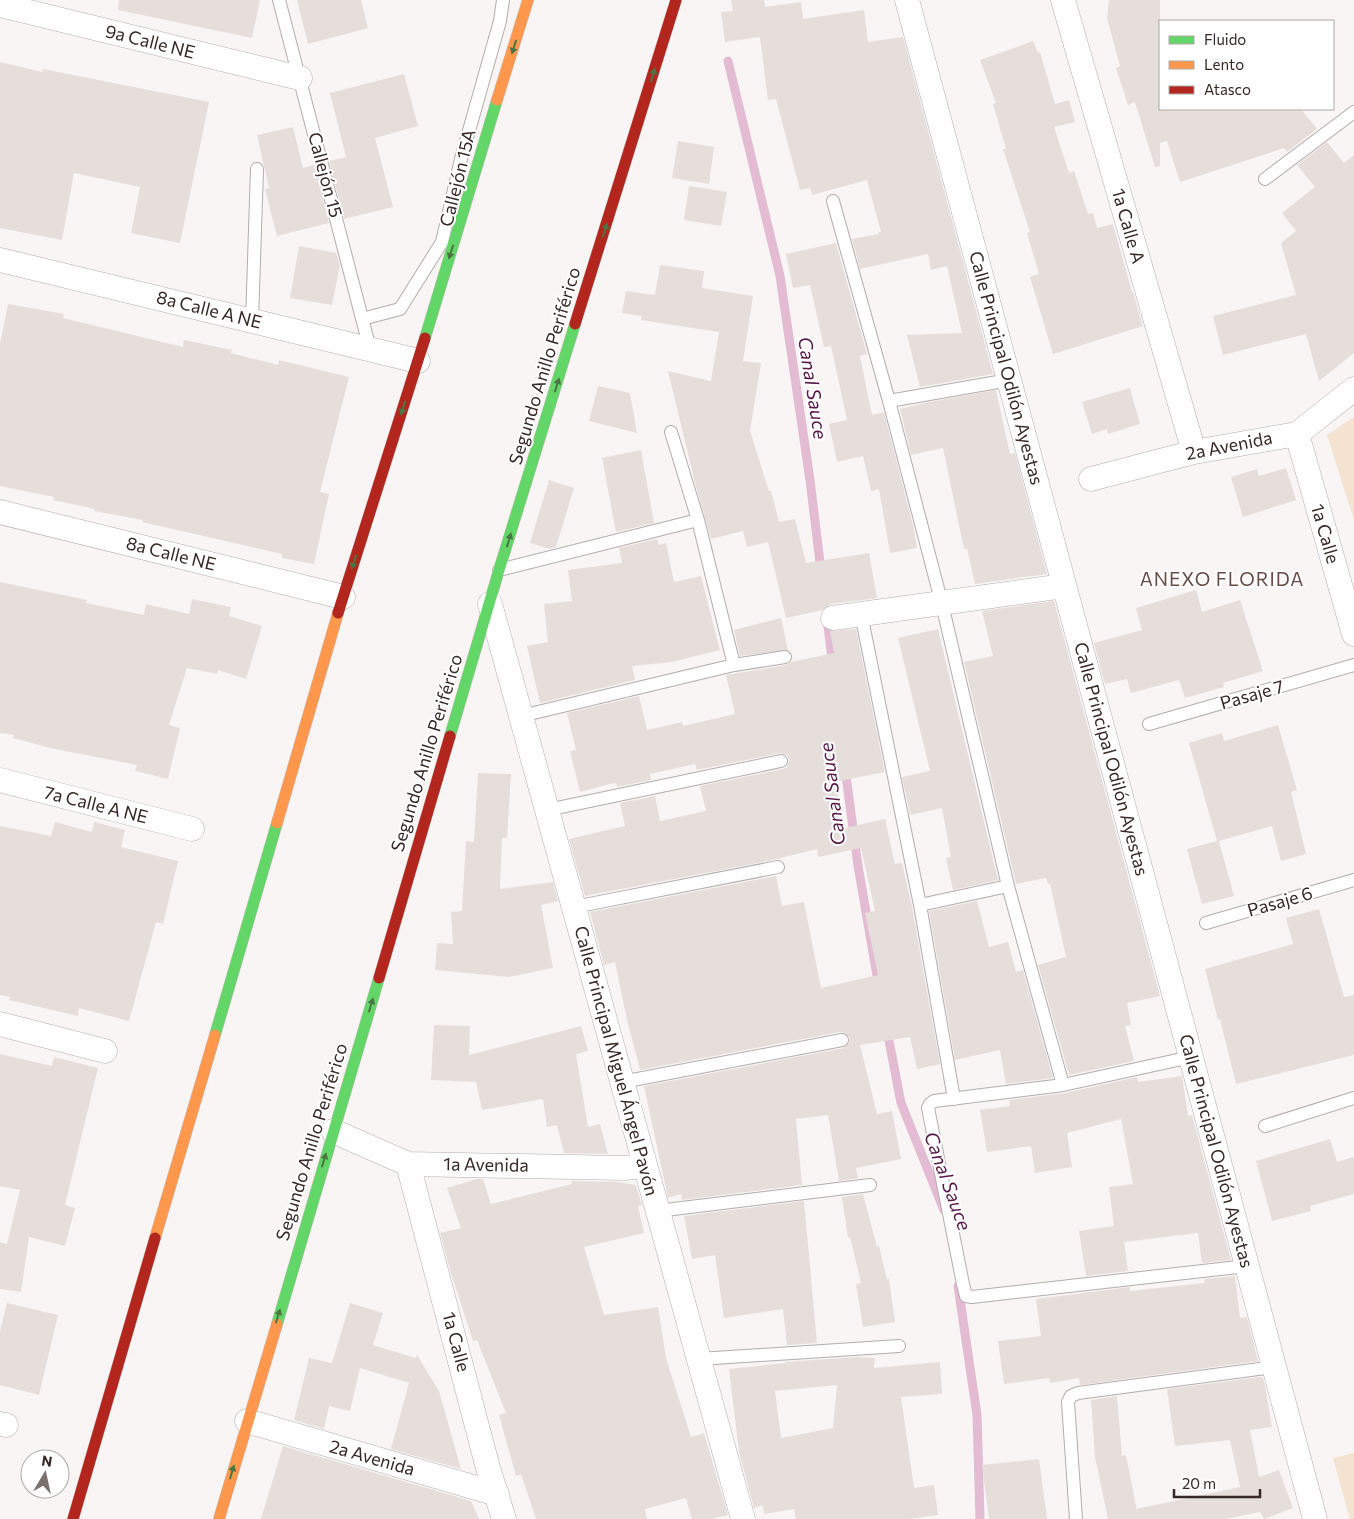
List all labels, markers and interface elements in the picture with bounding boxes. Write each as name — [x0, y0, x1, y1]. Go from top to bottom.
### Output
street label: 9a Calle NE — [103, 19, 197, 63]
legend — [1159, 20, 1334, 110]
text: Fluido — [1204, 30, 1246, 48]
one-way arrow — [509, 39, 517, 54]
text: Lento — [1204, 55, 1244, 73]
one-way arrow — [650, 67, 658, 82]
text: Atasco — [1204, 80, 1251, 98]
street label: Callejón 15A — [434, 127, 480, 229]
street label: Callejón 15 — [304, 130, 348, 220]
street label: 1a Calle A — [1108, 186, 1150, 266]
one-way arrow — [602, 222, 610, 237]
one-way arrow — [446, 245, 454, 260]
street label: Calle Principal Odilón Ayestas — [965, 248, 1049, 487]
street label: Segundo Anillo Periférico — [503, 264, 585, 467]
street label: 8a Calle A NE — [154, 285, 264, 333]
water label: Canal Sauce — [794, 335, 833, 441]
one-way arrow — [553, 377, 561, 392]
one-way arrow — [399, 400, 406, 415]
street label: 2a Avenida — [1184, 426, 1274, 464]
street label: 1a Calle — [1307, 501, 1345, 566]
street label: 8a Calle NE — [124, 531, 218, 575]
one-way arrow — [505, 532, 513, 547]
one-way arrow — [349, 555, 357, 570]
district label: ANEXO FLORIDA — [1140, 567, 1304, 590]
street label: Calle Principal Odilón Ayestas — [1070, 639, 1154, 878]
street label: Segundo Anillo Periférico — [385, 651, 467, 854]
street label: Pasaje 7 — [1217, 674, 1286, 714]
water label: Canal Sauce — [814, 741, 849, 847]
street label: 7a Calle A NE — [42, 781, 150, 828]
street label: Pasaje 6 — [1245, 881, 1315, 921]
street label: Calle Principal Miguel Ángel Pavón — [570, 923, 664, 1198]
one-way arrow — [367, 997, 375, 1012]
street label: Calle Principal Odilón Ayestas — [1175, 1031, 1259, 1270]
street label: Segundo Anillo Periférico — [270, 1040, 352, 1243]
water label: Canal Sauce — [920, 1128, 977, 1233]
street label: 1a Avenida — [443, 1152, 529, 1176]
one-way arrow — [321, 1153, 329, 1168]
one-way arrow — [275, 1309, 283, 1324]
street label: 1a Calle — [438, 1309, 475, 1374]
street label: 2a Avenida — [327, 1434, 417, 1480]
north arrow — [20, 1449, 70, 1499]
text: N — [41, 1451, 54, 1470]
one-way arrow — [229, 1465, 237, 1480]
scale bar — [1174, 1466, 1260, 1498]
text: 20 m — [1182, 1474, 1216, 1492]

